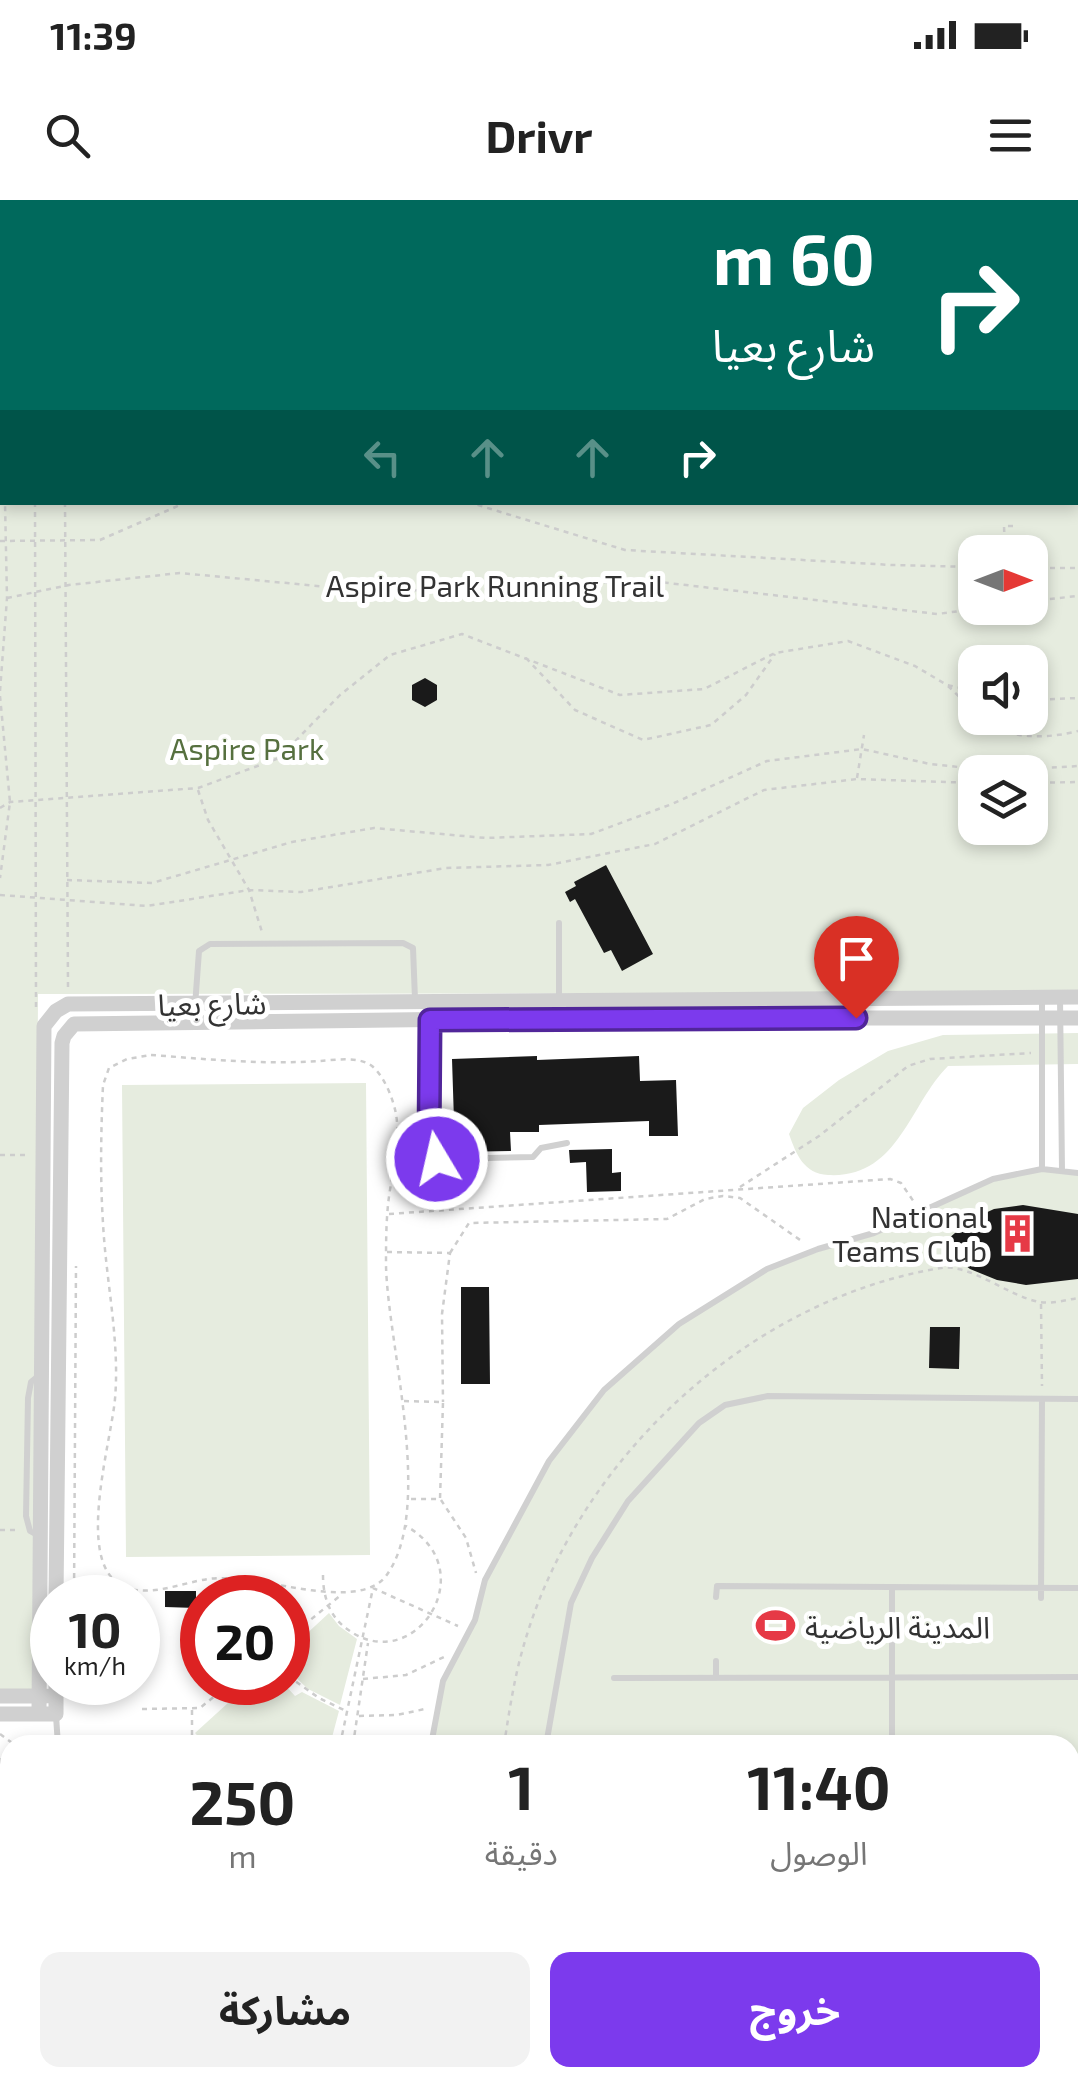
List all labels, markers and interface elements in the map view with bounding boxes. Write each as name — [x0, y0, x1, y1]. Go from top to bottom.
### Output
text: 11:39 — [50, 12, 137, 58]
icon: search — [40, 108, 95, 163]
text: Drivr — [485, 108, 593, 162]
icon: menu — [983, 108, 1038, 163]
text: 60 m — [713, 215, 875, 299]
icon: right — [910, 240, 1040, 370]
text: شارع بعيا — [712, 317, 875, 371]
icon: left — [355, 430, 410, 485]
icon: ahead — [460, 430, 515, 485]
icon: ahead — [565, 430, 620, 485]
icon: right — [670, 430, 725, 485]
north arrow — [958, 535, 1048, 625]
map controls — [958, 535, 1048, 845]
street label: Aspire Park Running Trail — [326, 567, 664, 603]
button: sound — [958, 645, 1048, 735]
park label: Aspire Park — [170, 730, 324, 766]
button: layers — [958, 755, 1048, 845]
pin — [814, 916, 899, 1019]
icon: arrive — [829, 931, 884, 986]
street label: شارع بعيا — [157, 984, 267, 1028]
position arrow — [385, 1107, 489, 1211]
place label: National Teams Club — [832, 1198, 987, 1268]
building icon: National Teams Club — [996, 1212, 1038, 1254]
speed limit sign: 20 — [180, 1575, 310, 1705]
text: 10 — [68, 1598, 122, 1658]
sports icon: المدينة الرياضية — [754, 1605, 796, 1647]
place label: المدينة الرياضية — [805, 1608, 990, 1645]
text: km/h — [64, 1650, 126, 1680]
text: 1 — [508, 1750, 534, 1822]
text: 11:40 — [747, 1750, 891, 1822]
text: 250 — [190, 1765, 295, 1837]
text: دقيقة — [485, 1833, 558, 1871]
text: الوصول — [770, 1833, 868, 1871]
text: m — [228, 1836, 256, 1874]
button: مشاركة — [40, 1952, 530, 2067]
button: خروج — [550, 1952, 1040, 2067]

